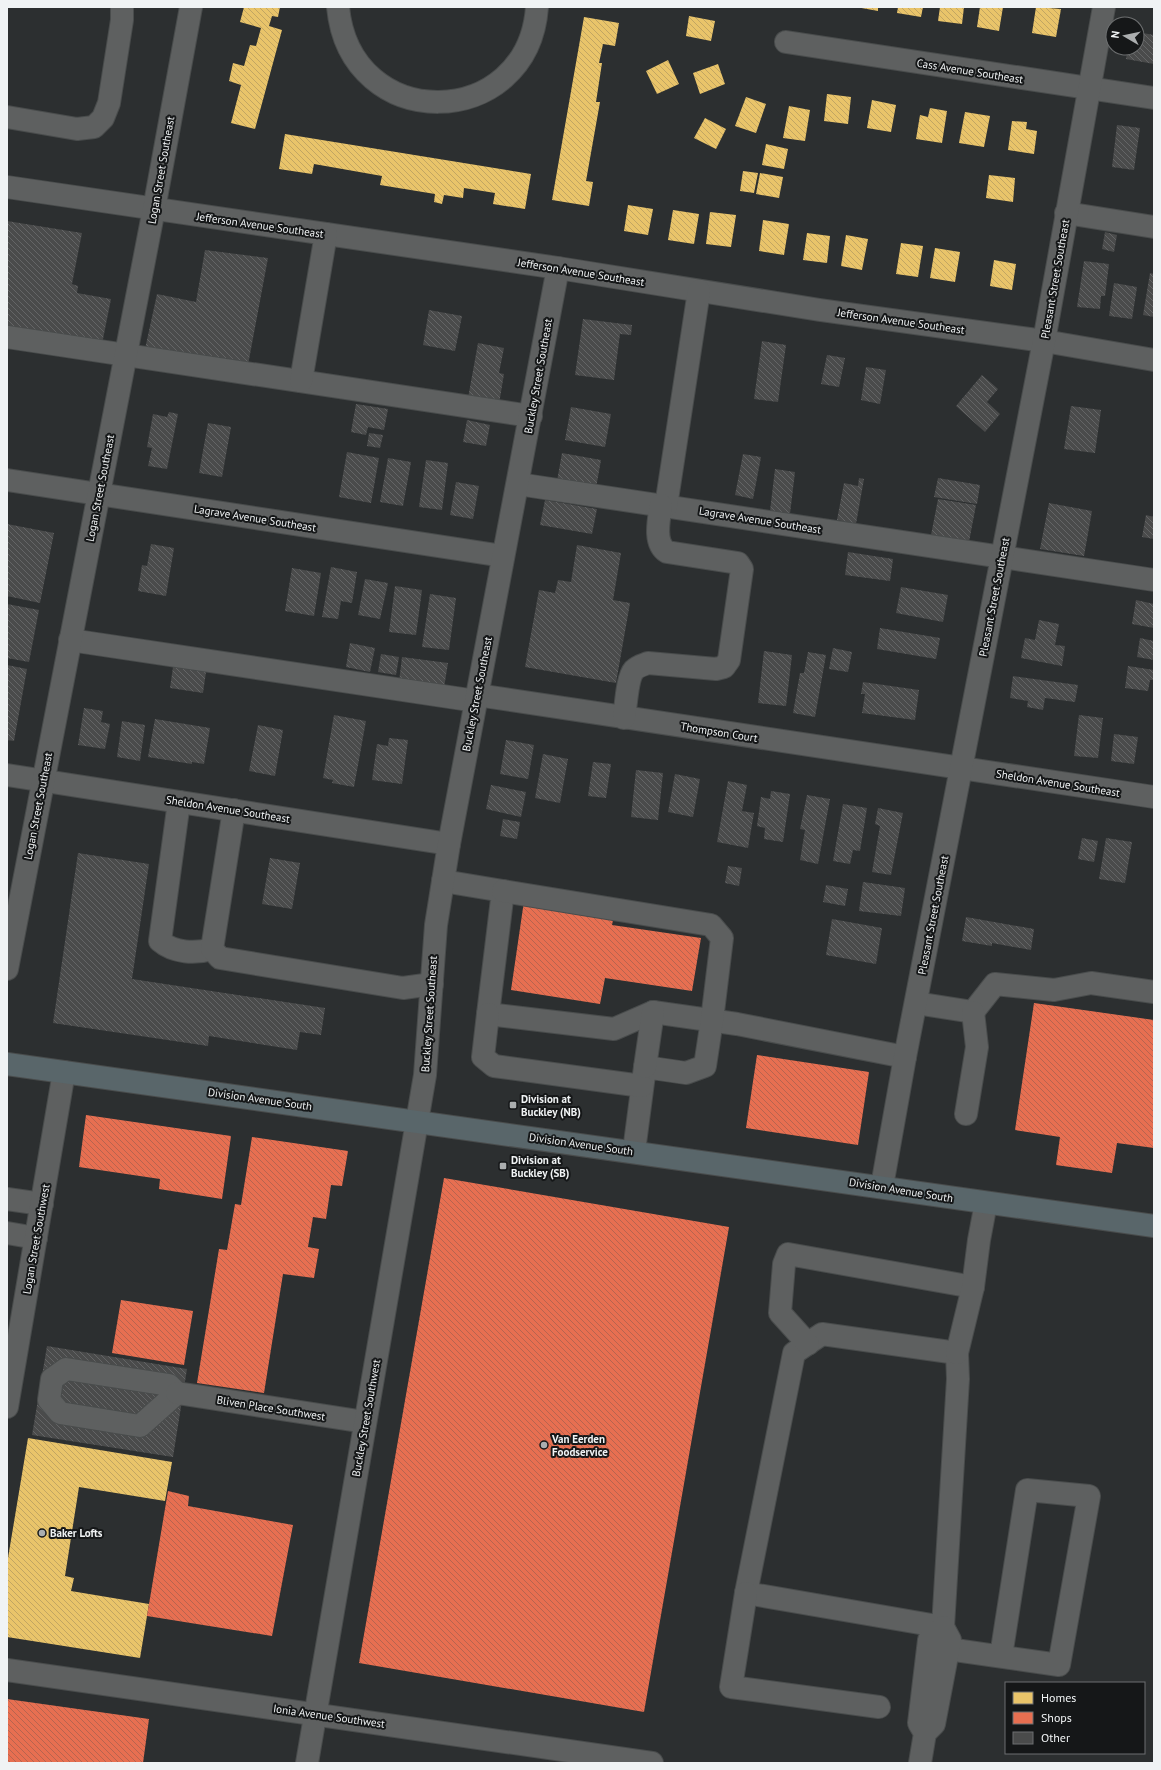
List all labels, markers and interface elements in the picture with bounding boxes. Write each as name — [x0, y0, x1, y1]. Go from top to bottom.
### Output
north arrow — [1105, 16, 1145, 56]
text: N — [1108, 30, 1123, 39]
street label: Cass Avenue Southeast — [916, 56, 1024, 86]
street label: Logan Street Southeast — [145, 115, 177, 225]
street label: Jefferson Avenue Southeast — [195, 209, 325, 241]
street label: Pleasant Street Southeast — [1038, 218, 1072, 340]
street label: Jefferson Avenue Southeast — [516, 255, 646, 289]
street label: Jefferson Avenue Southeast — [836, 305, 966, 337]
street label: Buckley Street Southeast — [521, 317, 555, 435]
street label: Logan Street Southeast — [83, 433, 117, 543]
street label: Lagrave Avenue Southeast — [193, 501, 317, 535]
street label: Lagrave Avenue Southeast — [698, 503, 822, 537]
street label: Pleasant Street Southeast — [976, 536, 1012, 658]
street label: Buckley Street Southeast — [459, 635, 495, 753]
street label: Thompson Court — [679, 719, 759, 745]
street label: Logan Street Southeast — [21, 751, 55, 861]
street label: Sheldon Avenue Southeast — [995, 766, 1121, 800]
street label: Sheldon Avenue Southeast — [165, 792, 291, 826]
street label: Pleasant Street Southeast — [915, 854, 951, 976]
street label: Buckley Street Southeast — [418, 955, 440, 1073]
street label: Division Avenue South — [207, 1085, 313, 1113]
place label: Division at Buckley (NB) — [521, 1092, 581, 1119]
marker: Division at Buckley (NB) — [508, 1100, 518, 1110]
street label: Division Avenue South — [528, 1130, 634, 1158]
place label: Division at Buckley (SB) — [511, 1153, 569, 1180]
marker: Division at Buckley (SB) — [498, 1161, 508, 1171]
street label: Division Avenue South — [848, 1175, 954, 1205]
street label: Logan Street Southwest — [19, 1183, 53, 1295]
street label: Buckley Street Southwest — [349, 1358, 383, 1478]
street label: Bliven Place Southwest — [216, 1393, 327, 1424]
place label: Van Eerden Foodservice — [551, 1432, 608, 1459]
marker: Van Eerden Foodservice — [539, 1440, 549, 1450]
place label: Baker Lofts — [50, 1526, 103, 1540]
marker: Baker Lofts — [37, 1528, 47, 1538]
legend — [1005, 1682, 1145, 1754]
text: Homes — [1041, 1690, 1076, 1705]
street label: Ionia Avenue Southwest — [272, 1701, 386, 1731]
text: Shops — [1041, 1710, 1072, 1725]
text: Other — [1041, 1730, 1070, 1745]

